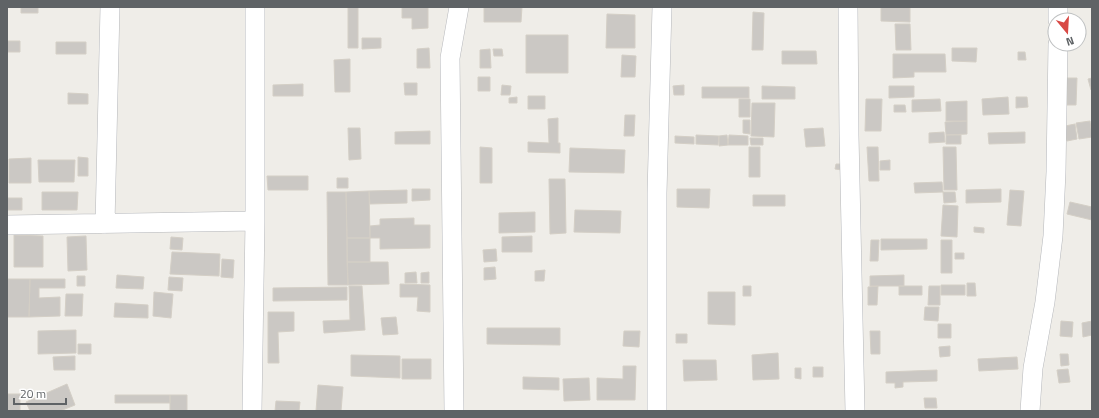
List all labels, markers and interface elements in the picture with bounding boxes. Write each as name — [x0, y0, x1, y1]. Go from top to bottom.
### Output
north arrow — [1047, 12, 1087, 52]
text: N — [1064, 33, 1076, 50]
scale bar — [14, 380, 66, 406]
text: 20 m — [20, 384, 46, 403]

